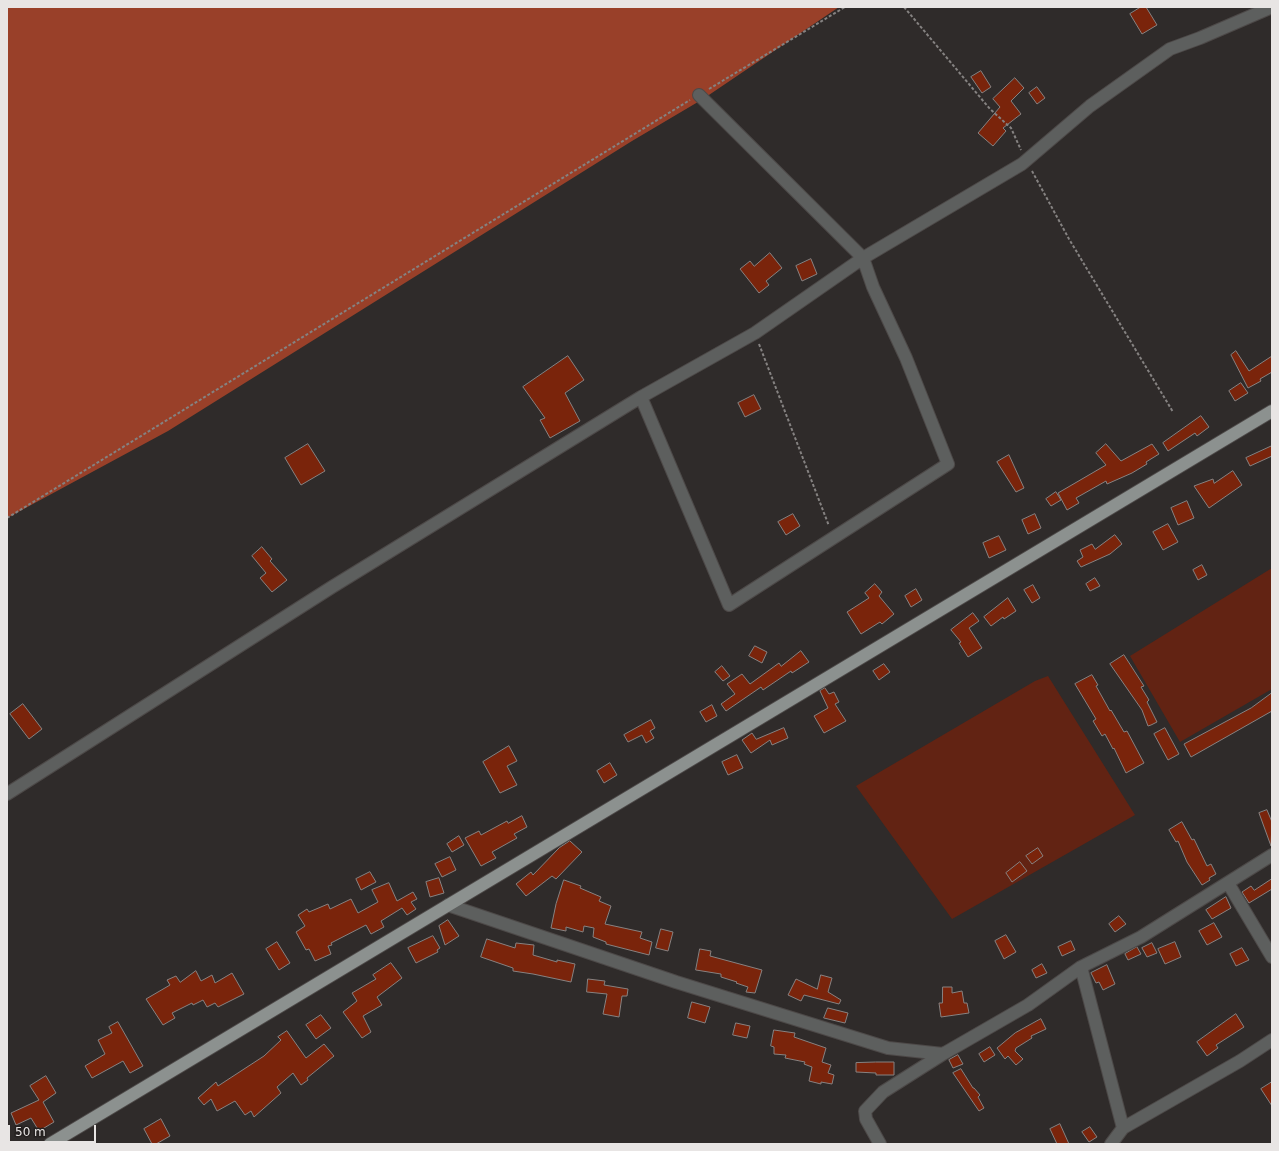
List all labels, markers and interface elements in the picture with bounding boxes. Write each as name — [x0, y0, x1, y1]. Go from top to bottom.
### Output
scale bar — [10, 1117, 98, 1143]
text: 50 m — [15, 1125, 46, 1139]

